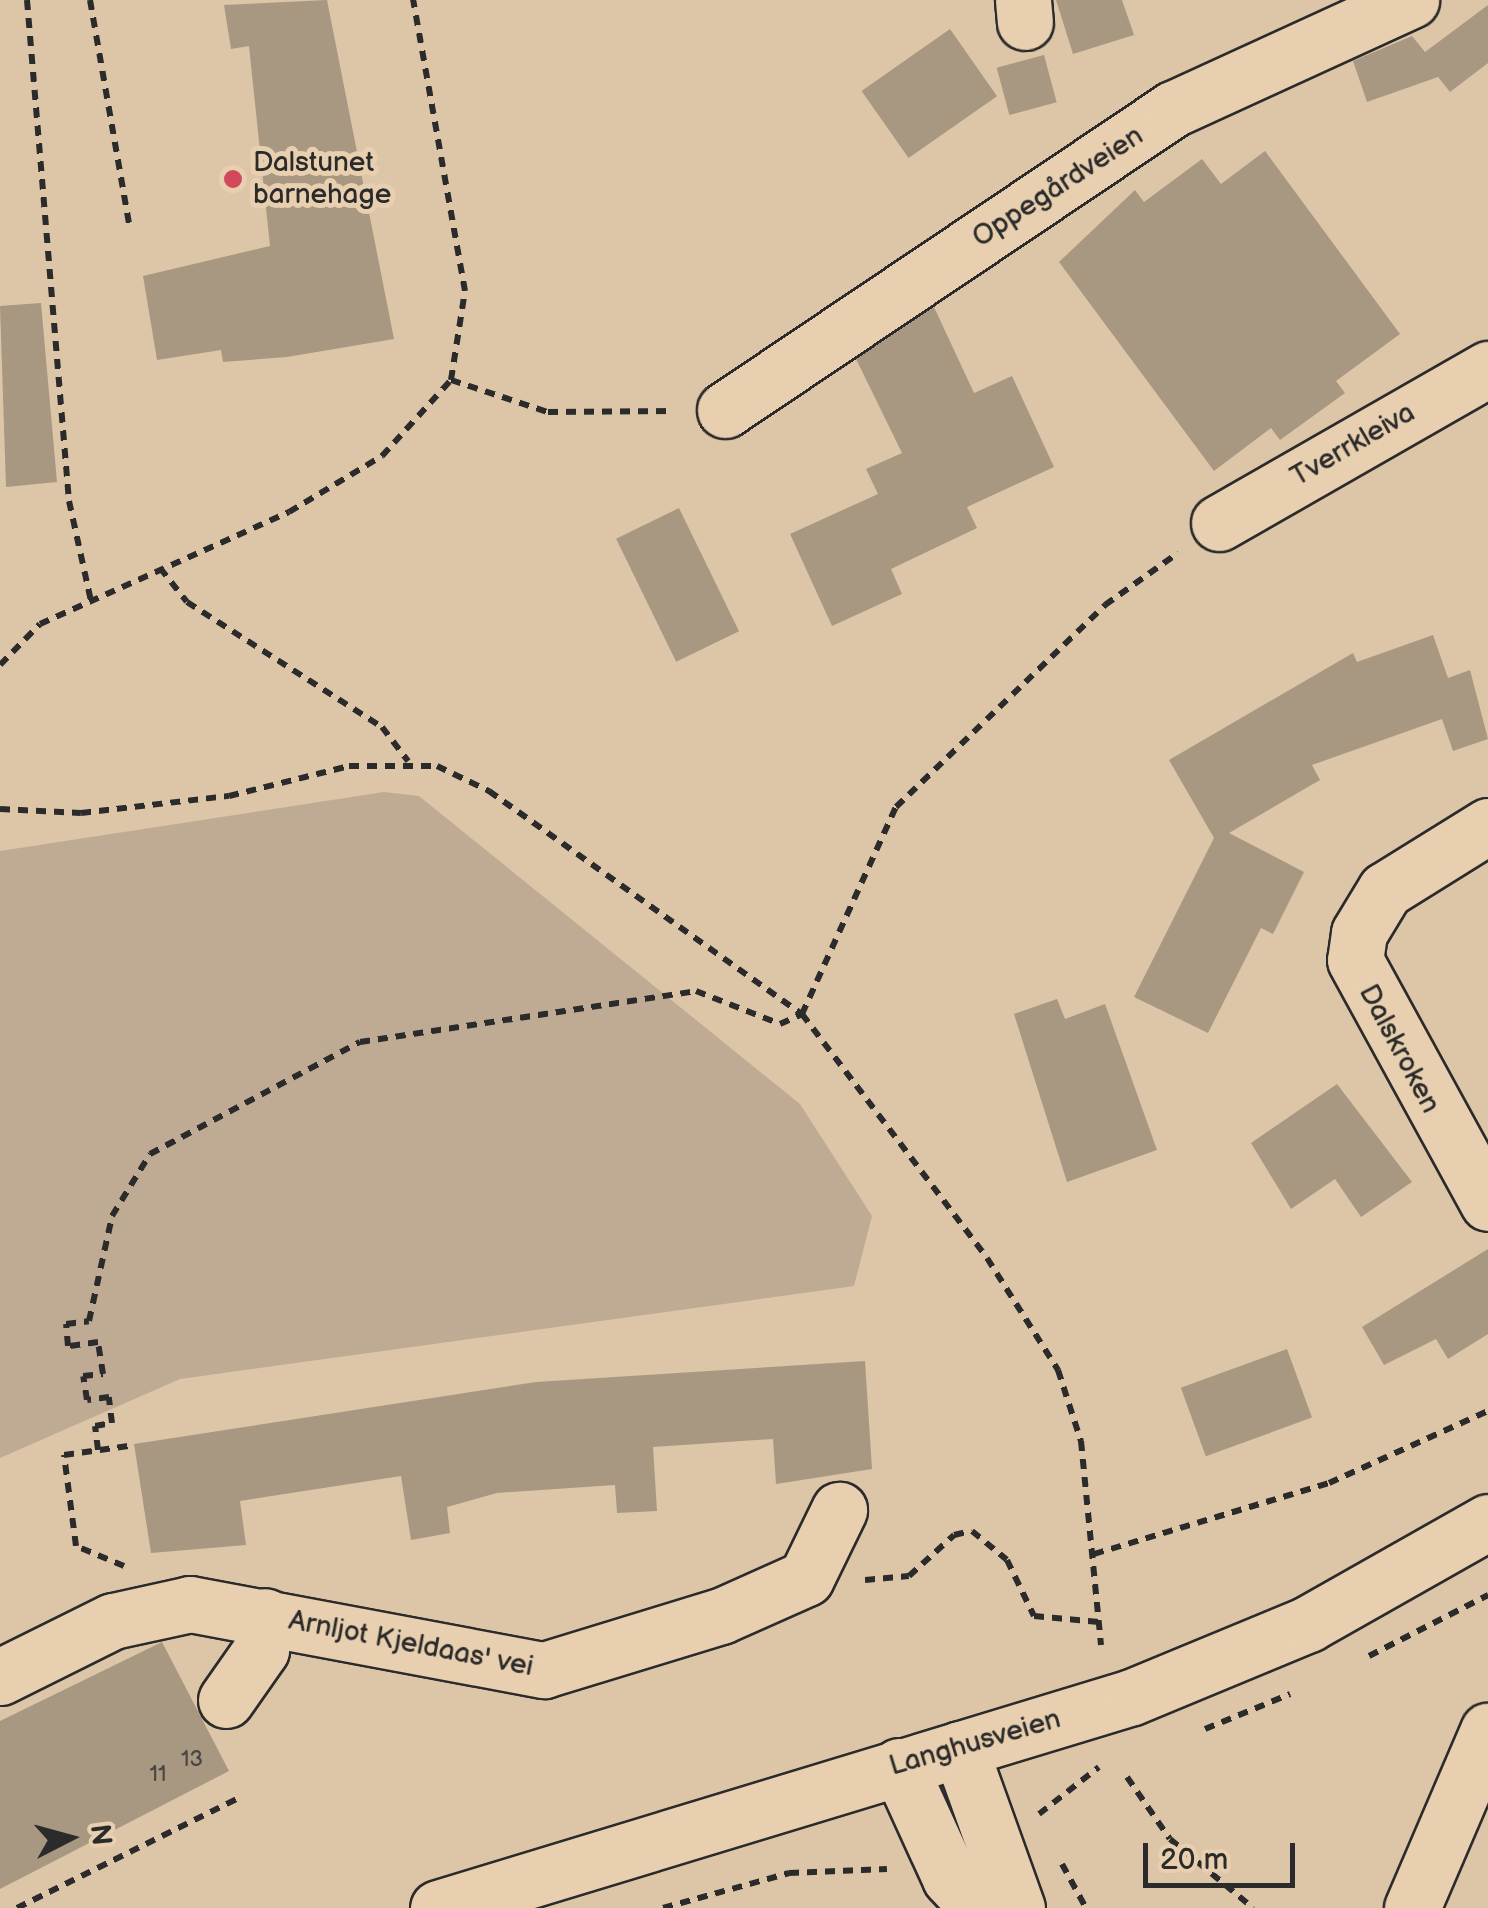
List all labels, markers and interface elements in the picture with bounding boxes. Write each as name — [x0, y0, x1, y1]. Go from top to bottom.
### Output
street label: Oppegårdveien — [966, 119, 1150, 255]
place label: Dalstunet barnehage — [253, 146, 391, 212]
marker: Dalstunet barnehage — [222, 168, 244, 190]
street label: Tverrkleiva — [1285, 396, 1421, 494]
street label: Dalskroken — [1351, 979, 1447, 1119]
street label: Arnljot Kjeldaas' vei — [286, 1604, 536, 1684]
street label: Langhusveien — [886, 1703, 1064, 1783]
house number: 13 — [181, 1747, 203, 1773]
house number: 11 — [149, 1762, 167, 1788]
north arrow — [20, 1788, 120, 1888]
text: N — [83, 1823, 118, 1847]
scale bar — [1148, 1823, 1300, 1885]
text: 20 m — [1160, 1842, 1228, 1878]

